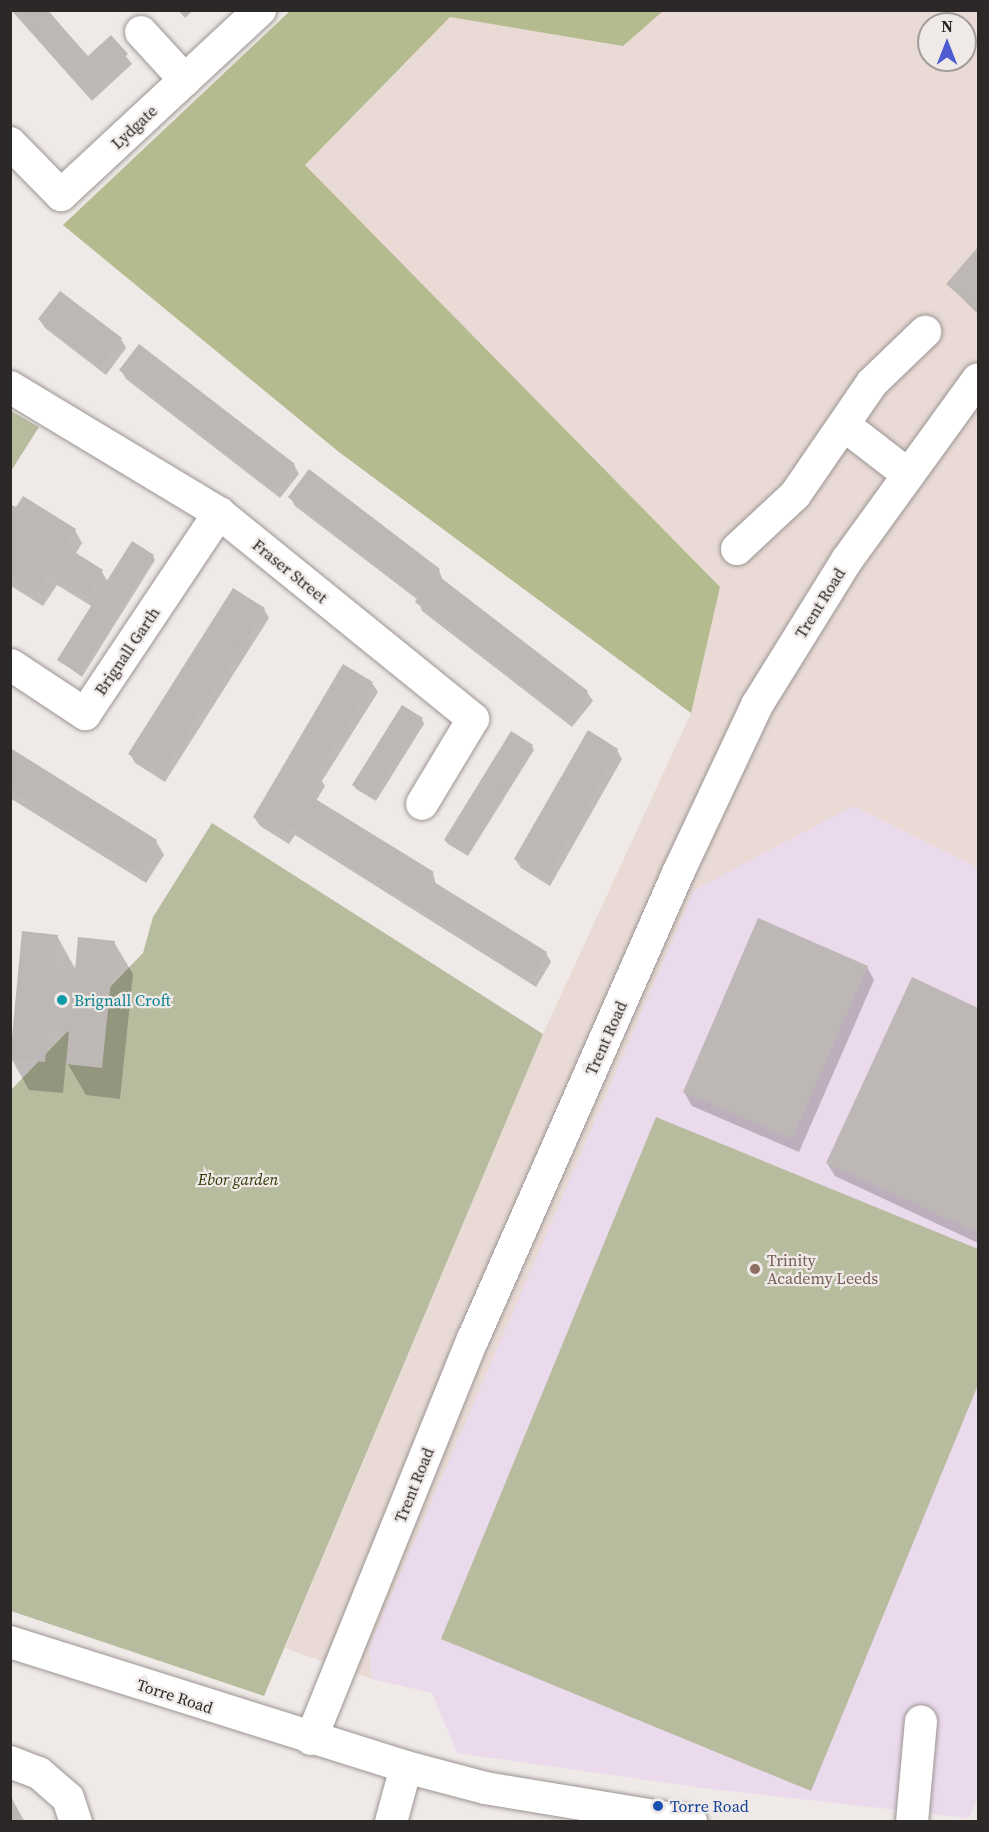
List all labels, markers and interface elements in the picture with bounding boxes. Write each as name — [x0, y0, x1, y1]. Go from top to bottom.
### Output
north arrow — [917, 12, 977, 72]
text: N — [941, 15, 953, 37]
street label: Lydgate — [107, 101, 161, 153]
street label: Fraser Street — [249, 535, 331, 607]
street label: Trent Road — [791, 565, 849, 641]
street label: Brignall Garth — [91, 603, 163, 699]
place label: Brignall Croft — [74, 990, 171, 1010]
marker: Brignall Croft — [55, 993, 69, 1007]
street label: Trent Road — [581, 998, 631, 1078]
park label: Ebor garden — [198, 1169, 278, 1189]
place label: Trinity Academy Leeds — [767, 1250, 878, 1288]
marker: Trinity Academy Leeds — [748, 1262, 762, 1276]
street label: Trent Road — [390, 1445, 438, 1525]
street label: Torre Road — [135, 1675, 215, 1717]
place label: Torre Road — [670, 1796, 749, 1816]
marker: Torre Road — [651, 1799, 665, 1813]

